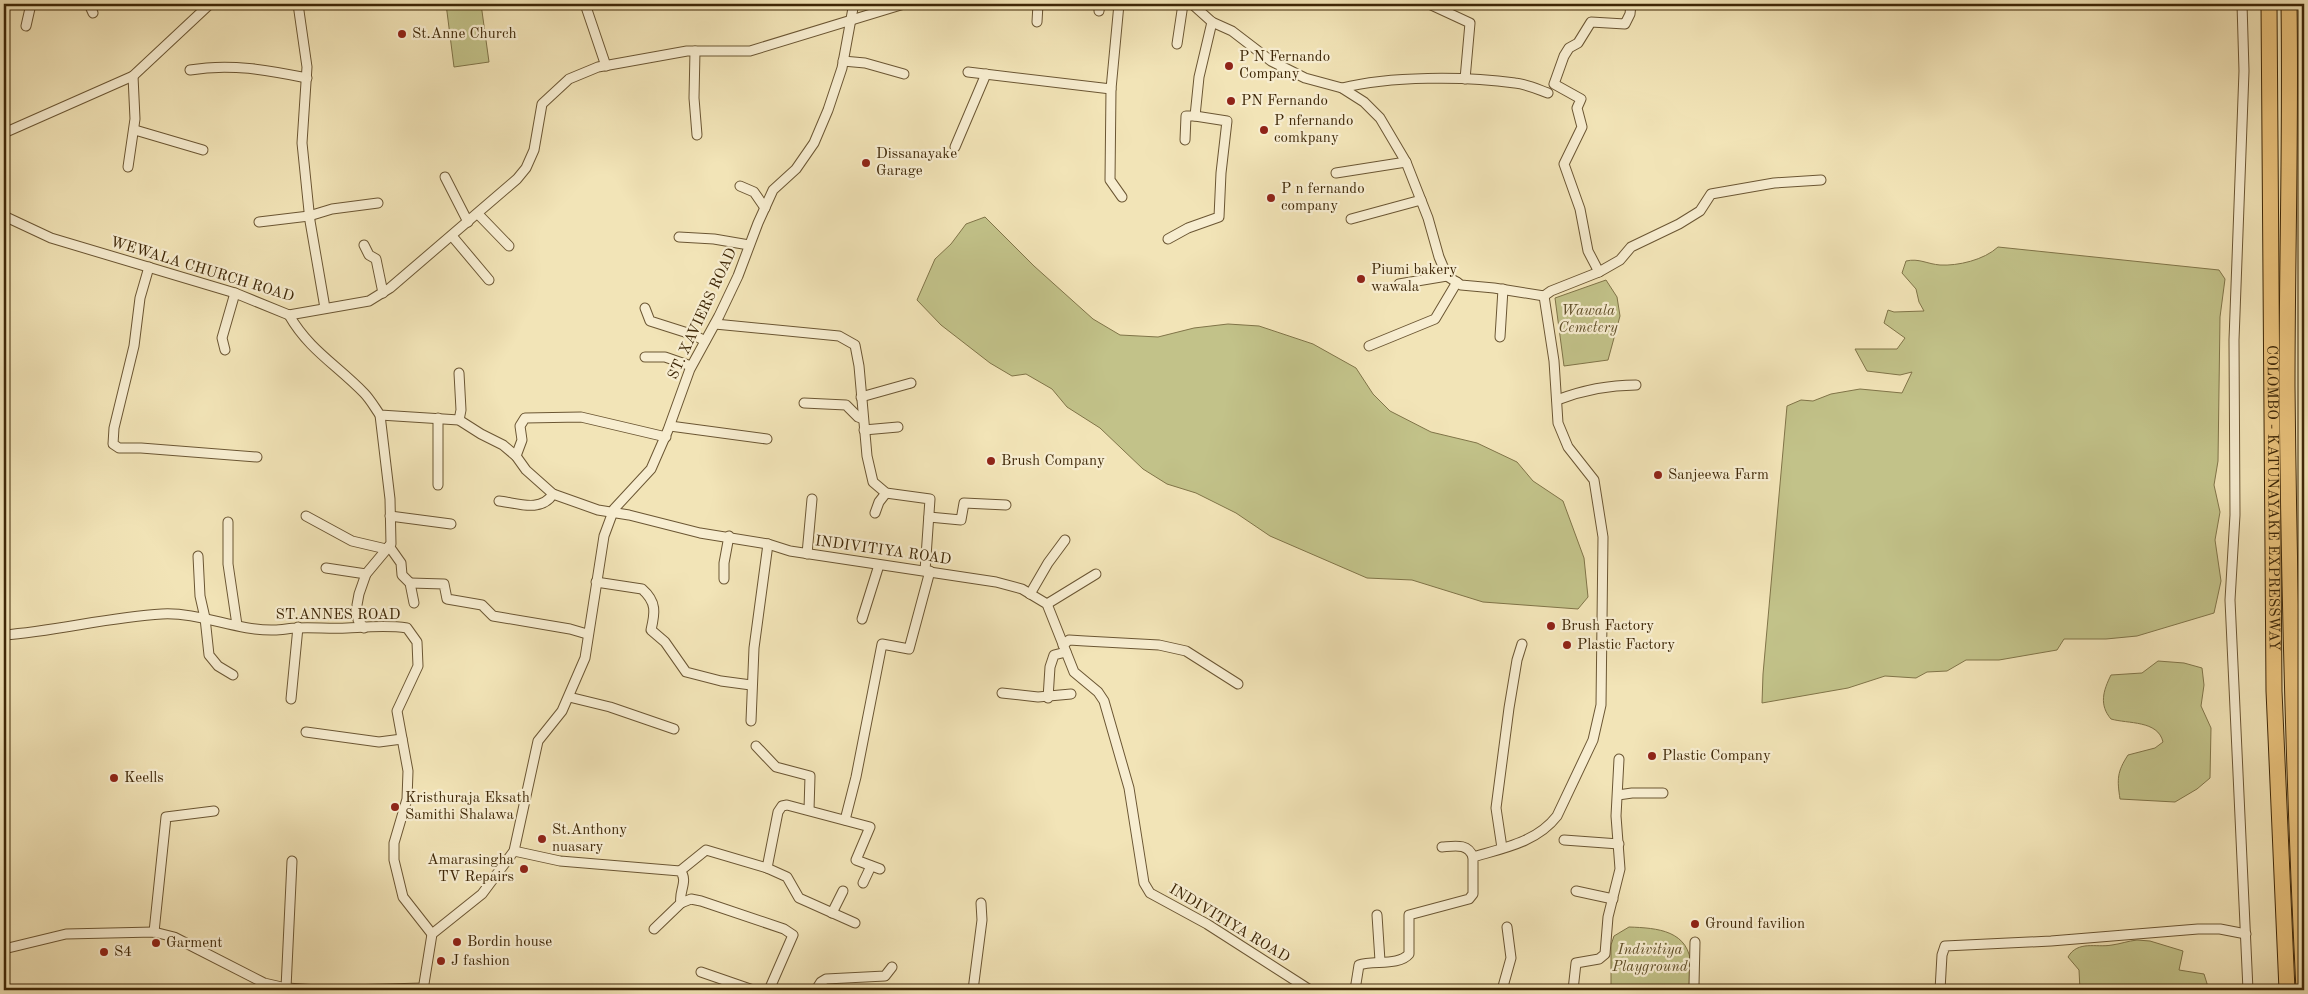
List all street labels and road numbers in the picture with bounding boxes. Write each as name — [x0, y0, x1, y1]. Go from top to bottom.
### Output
street label: WEWALA CHURCH ROAD — [108, 235, 296, 305]
street label: ST. XAVIERS ROAD — [666, 246, 740, 382]
street label: COLOMBO - KATUNAYAKE EXPRESSWAY — [2264, 345, 2281, 651]
street label: INDIVITIYA ROAD — [814, 534, 952, 568]
street label: ST.ANNES ROAD — [275, 608, 401, 623]
street label: INDIVITIYA ROAD — [1166, 882, 1292, 966]

